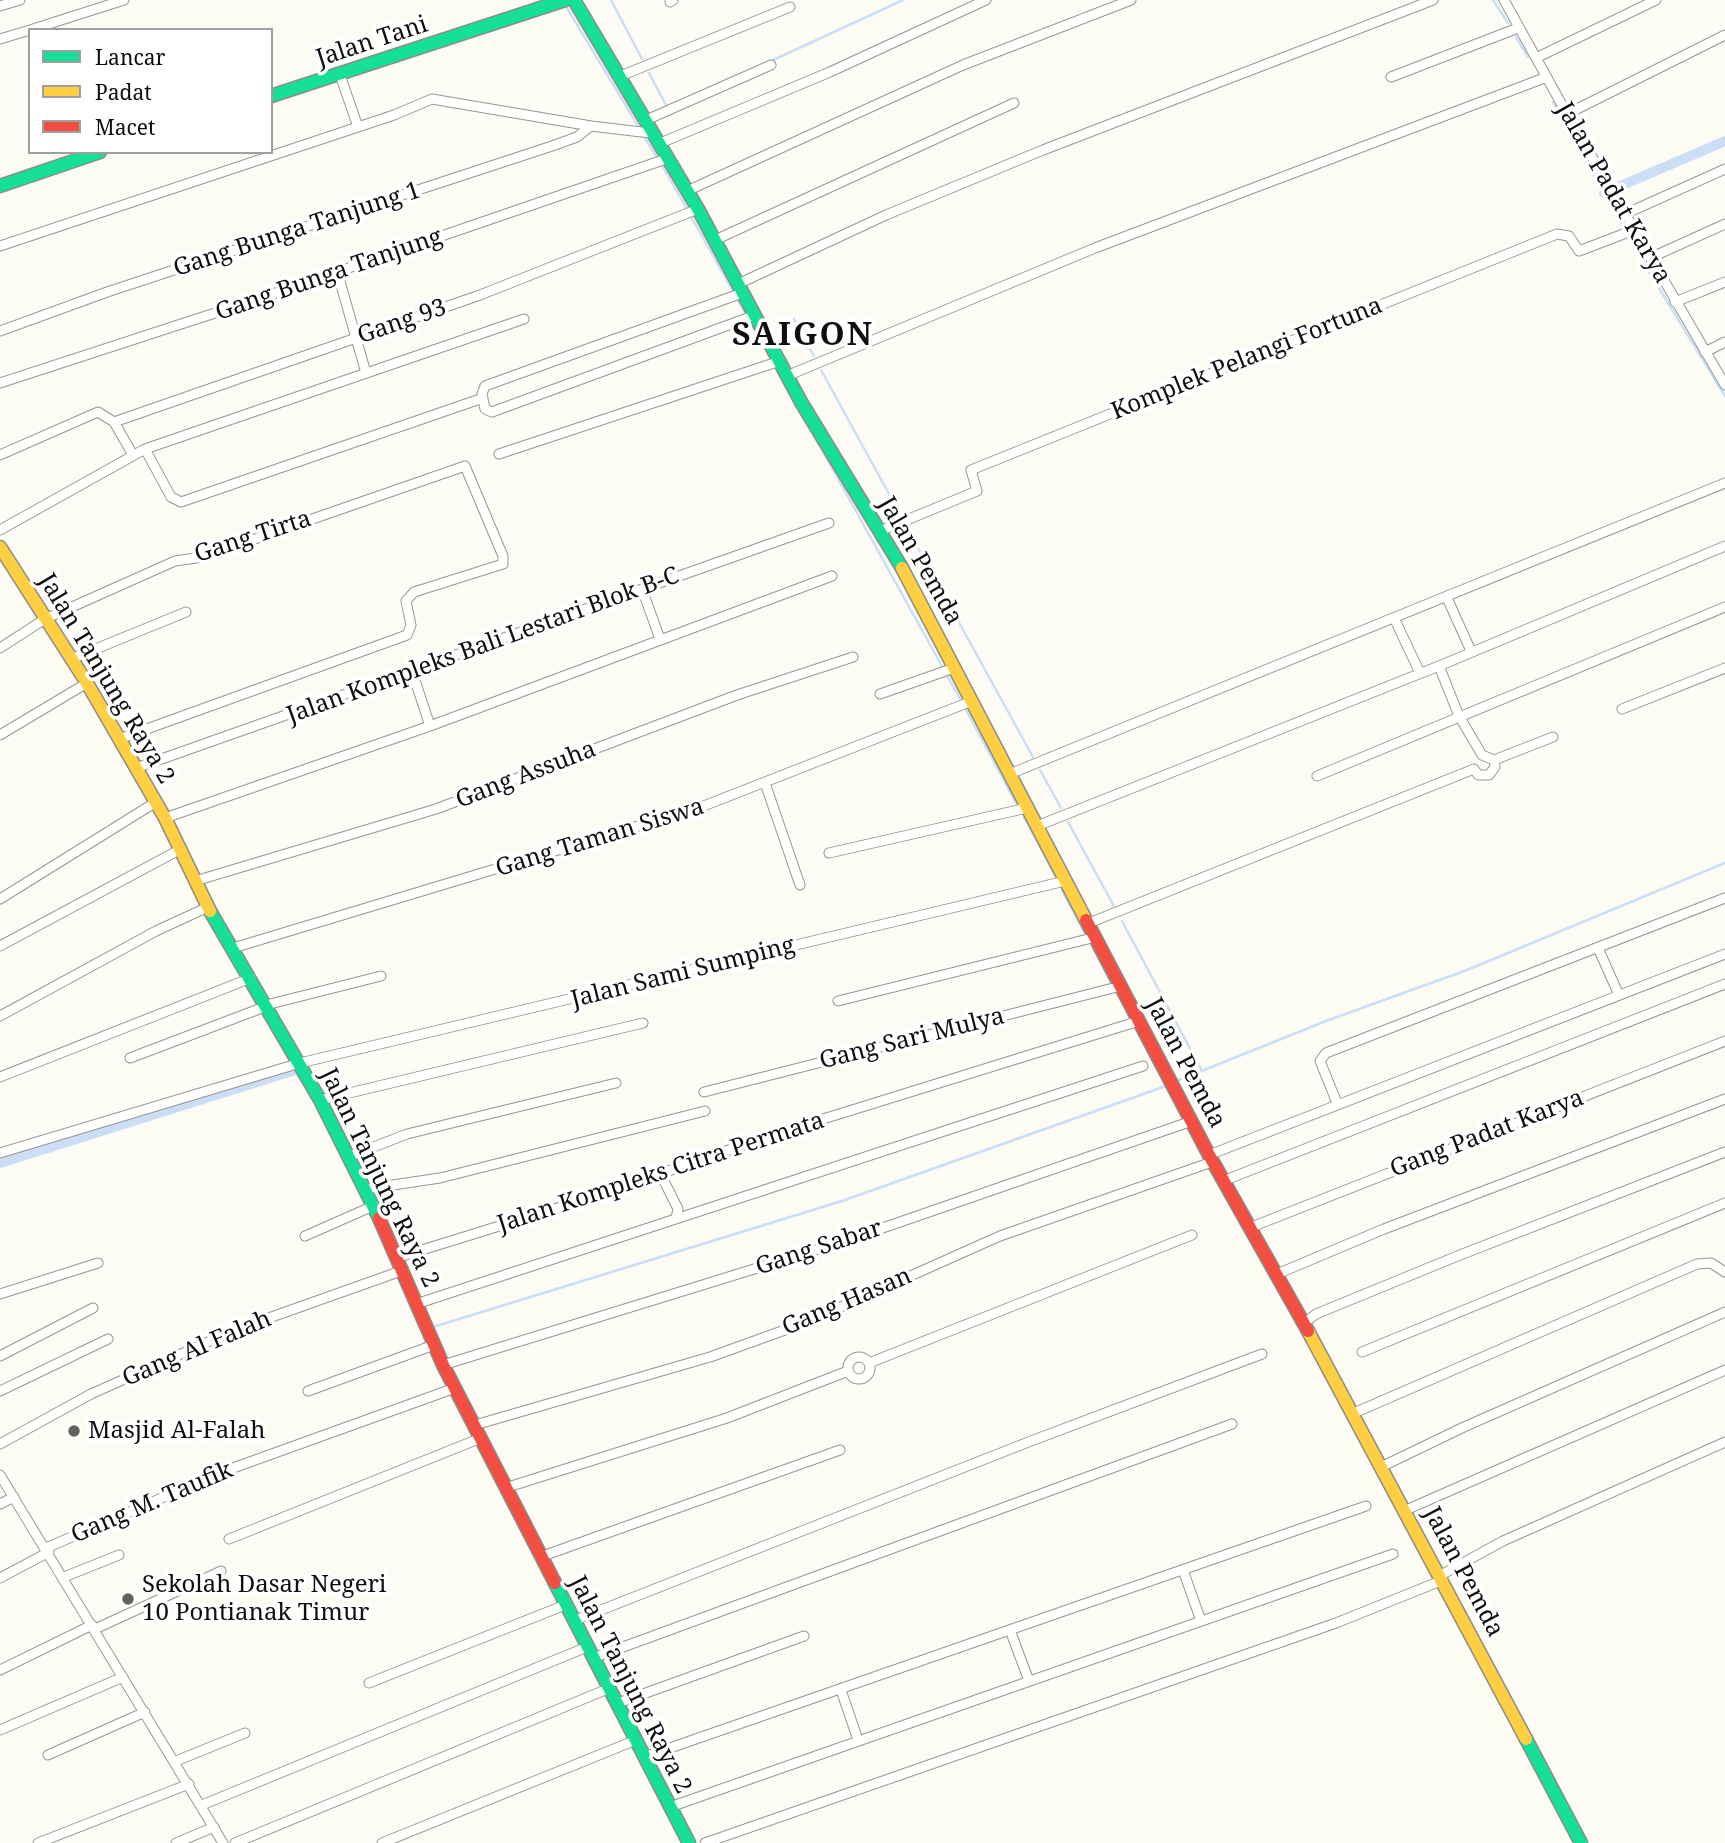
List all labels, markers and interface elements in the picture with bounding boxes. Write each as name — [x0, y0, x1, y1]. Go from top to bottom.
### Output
street label: Jalan Tani — [313, 10, 431, 74]
legend — [28, 28, 273, 154]
text: Lancar — [95, 43, 166, 71]
text: Padat — [95, 78, 152, 106]
street label: Jalan Padat Karya — [1549, 97, 1677, 289]
text: Macet — [95, 113, 155, 141]
street label: Gang Bunga Tanjung 1 — [170, 176, 424, 284]
street label: Gang Bunga Tanjung — [212, 223, 446, 327]
street label: Komplek Pelangi Fortuna — [1107, 291, 1387, 427]
street label: Gang 93 — [354, 293, 450, 351]
district label: SAIGON — [733, 317, 873, 355]
street label: Jalan Pemda — [872, 492, 968, 630]
street label: Gang Tirta — [191, 505, 315, 569]
street label: Jalan Kompleks Bali Lestari Blok B-C — [283, 561, 683, 731]
street label: Jalan Tanjung Raya 2 — [32, 569, 180, 789]
street label: Gang Assuha — [452, 735, 600, 815]
street label: Gang Taman Siswa — [492, 793, 708, 883]
street label: Jalan Sami Sumping — [568, 931, 798, 1015]
street label: Jalan Pemda — [1139, 993, 1231, 1133]
street label: Gang Sari Mulya — [817, 1002, 1007, 1076]
street label: Jalan Tanjung Raya 2 — [313, 1064, 445, 1292]
street label: Gang Padat Karya — [1386, 1084, 1588, 1184]
street label: Jalan Kompleks Citra Permata — [494, 1106, 828, 1240]
street label: Gang Sabar — [752, 1214, 886, 1282]
street label: Gang Hasan — [778, 1262, 916, 1342]
street label: Gang Al Falah — [118, 1305, 276, 1393]
place label: Masjid Al-Falah — [88, 1417, 265, 1445]
marker: Masjid Al-Falah — [66, 1423, 82, 1439]
street label: Gang M. Taufik — [67, 1456, 237, 1550]
street label: Jalan Pemda — [1417, 1502, 1509, 1642]
place label: Sekolah Dasar Negeri 10 Pontianak Timur — [142, 1571, 386, 1627]
street label: Jalan Tanjung Raya 2 — [563, 1571, 697, 1799]
marker: Sekolah Dasar Negeri 10 Pontianak Timur — [120, 1591, 136, 1607]

